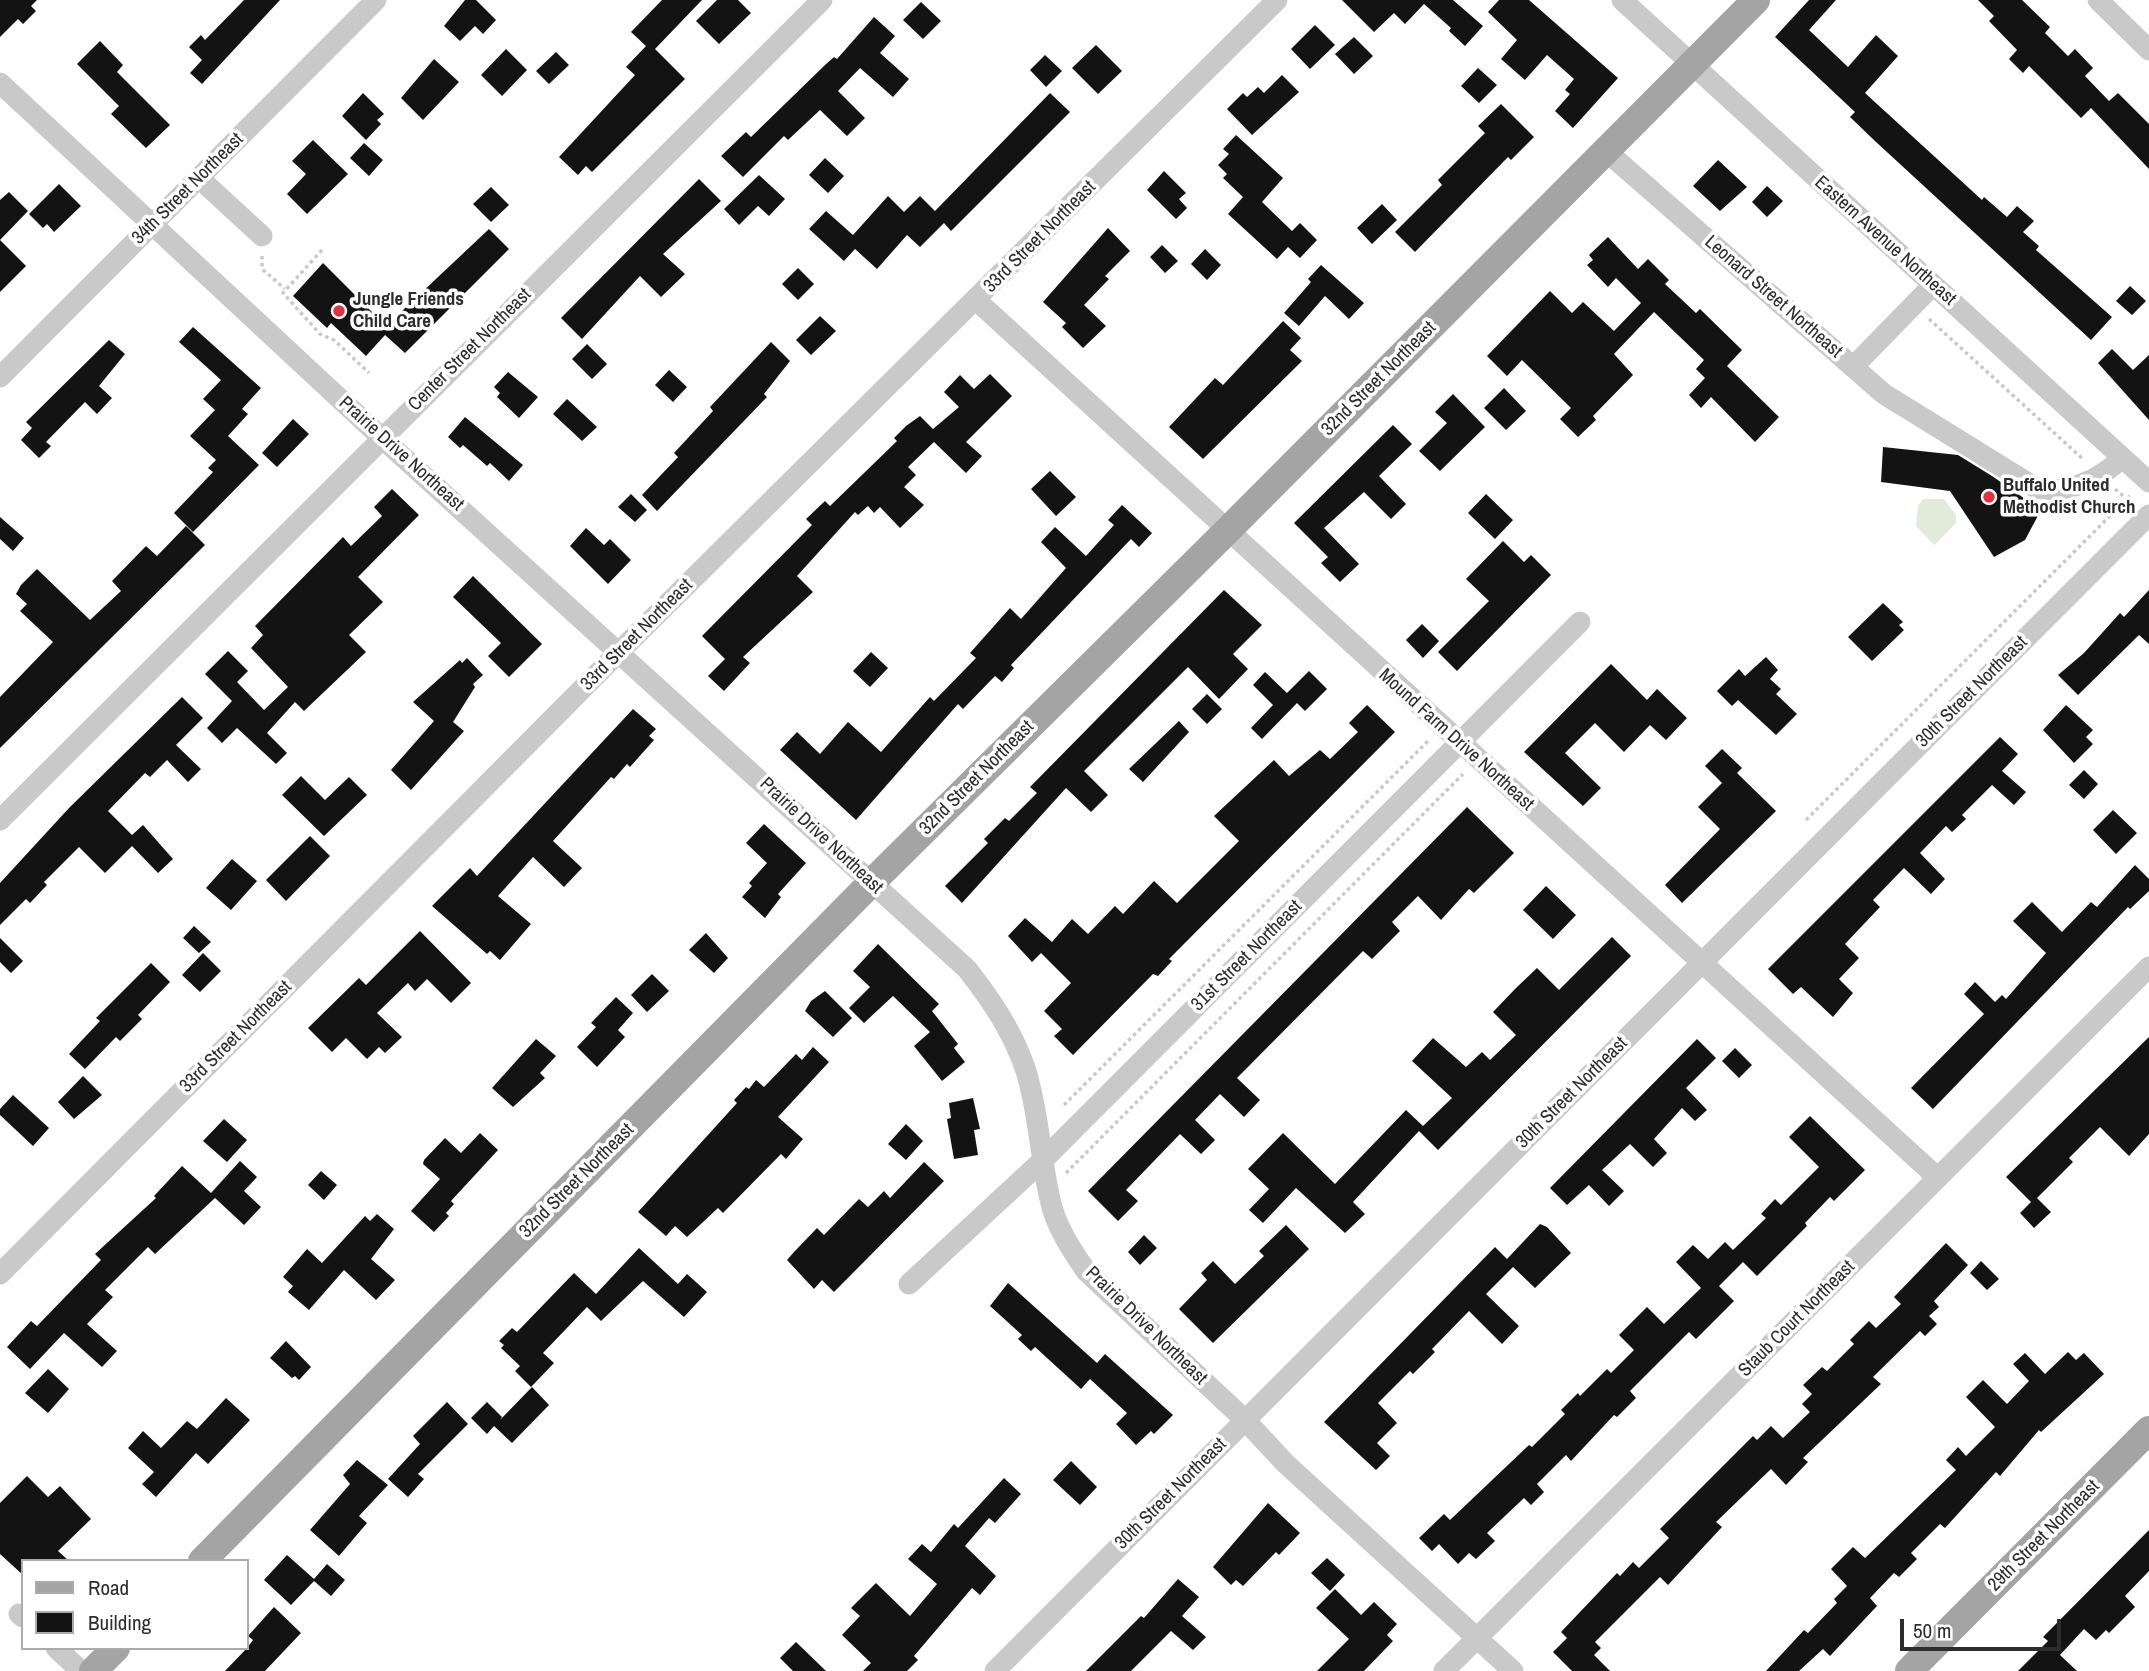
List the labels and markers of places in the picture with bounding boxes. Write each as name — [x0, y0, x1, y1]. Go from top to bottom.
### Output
place label: Jungle Friends Child Care — [353, 289, 464, 333]
marker: Jungle Friends Child Care — [331, 303, 347, 319]
place label: Buffalo United Methodist Church — [2003, 475, 2135, 519]
marker: Buffalo United Methodist Church — [1981, 489, 1997, 505]

